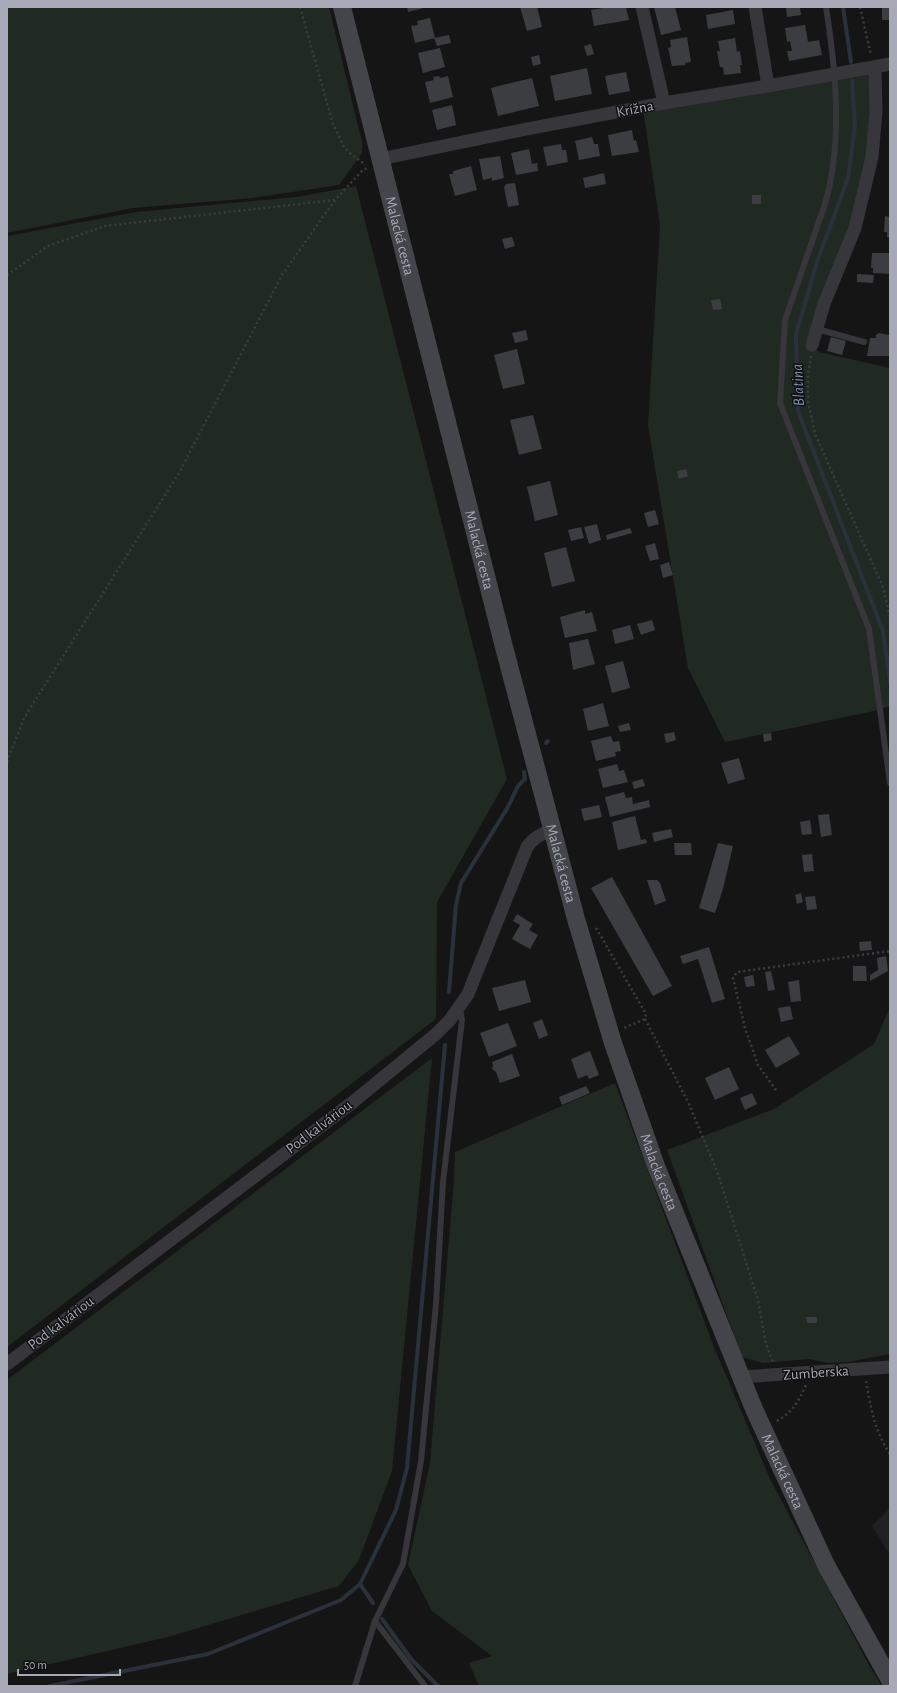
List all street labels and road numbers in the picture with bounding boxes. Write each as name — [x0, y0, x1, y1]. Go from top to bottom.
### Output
street label: Krížna — [615, 98, 655, 120]
street label: Malacká cesta — [383, 195, 417, 277]
street label: Malacká cesta — [462, 509, 497, 591]
street label: Malacká cesta — [544, 822, 579, 905]
street label: Pod kalváriou — [283, 1097, 355, 1157]
street label: Malacká cesta — [638, 1132, 681, 1213]
street label: Pod kalváriou — [25, 1293, 97, 1353]
street label: Zumberska — [783, 1363, 849, 1383]
street label: Malacká cesta — [759, 1431, 807, 1511]

